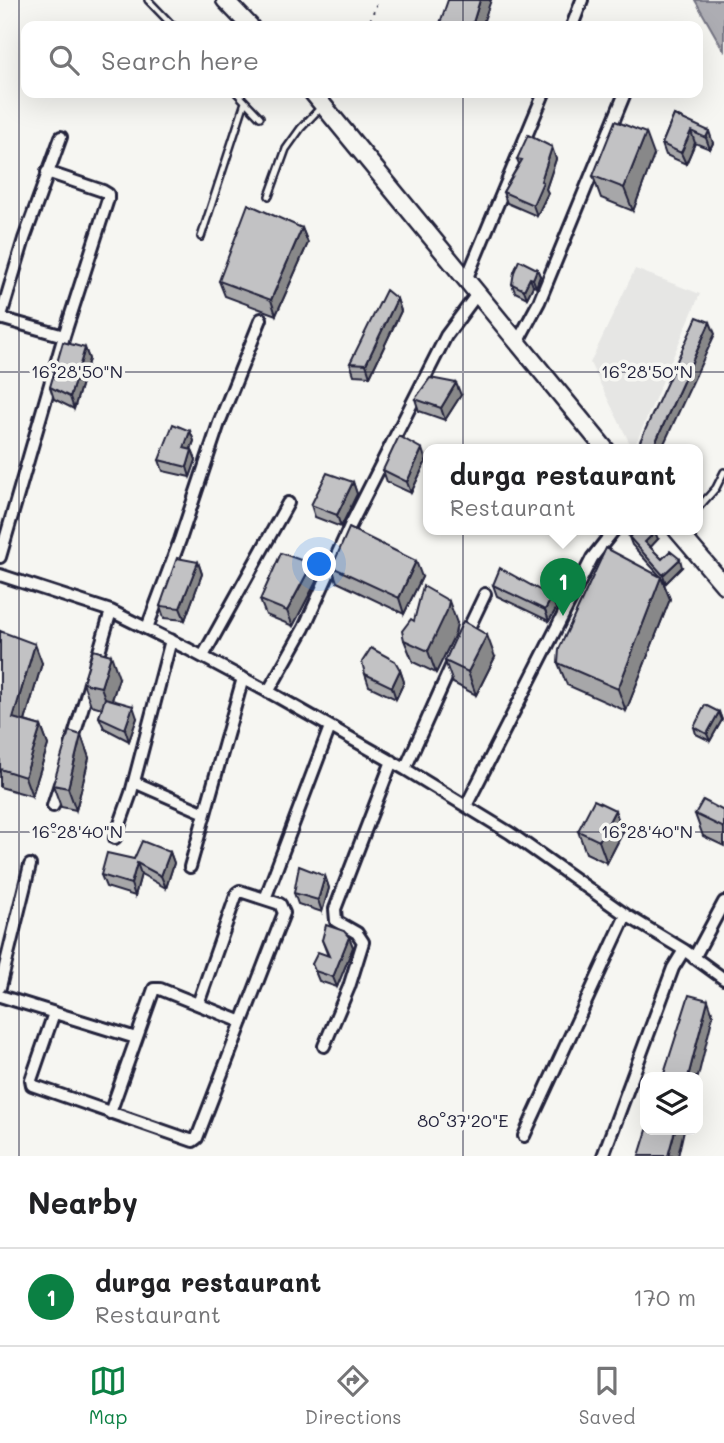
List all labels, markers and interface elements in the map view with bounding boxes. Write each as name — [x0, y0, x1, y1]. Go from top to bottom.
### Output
search box — [21, 21, 703, 98]
icon: search — [45, 41, 83, 79]
text: Search here — [101, 43, 259, 77]
text: 16°28'50"N — [31, 359, 123, 383]
text: 16°28'50"N — [601, 359, 693, 383]
popup — [423, 444, 703, 535]
text: durga restaurant — [450, 458, 676, 492]
text: Restaurant — [450, 492, 576, 522]
your location — [302, 547, 336, 581]
pin: 1 — [540, 558, 586, 616]
text: 16°28'40"N — [31, 819, 123, 843]
text: 16°28'40"N — [601, 819, 693, 843]
map controls — [640, 1072, 703, 1135]
button: layers — [640, 1072, 703, 1135]
text: 80°37'20"E — [417, 1108, 509, 1132]
text: Nearby — [28, 1182, 138, 1222]
text: durga restaurant — [95, 1265, 321, 1299]
text: 1 — [46, 1282, 56, 1312]
text: 170 m — [633, 1282, 696, 1312]
text: Restaurant — [95, 1299, 221, 1329]
tab: Map — [89, 1362, 127, 1429]
tab: Directions — [305, 1362, 401, 1429]
tab: Saved — [579, 1362, 635, 1429]

